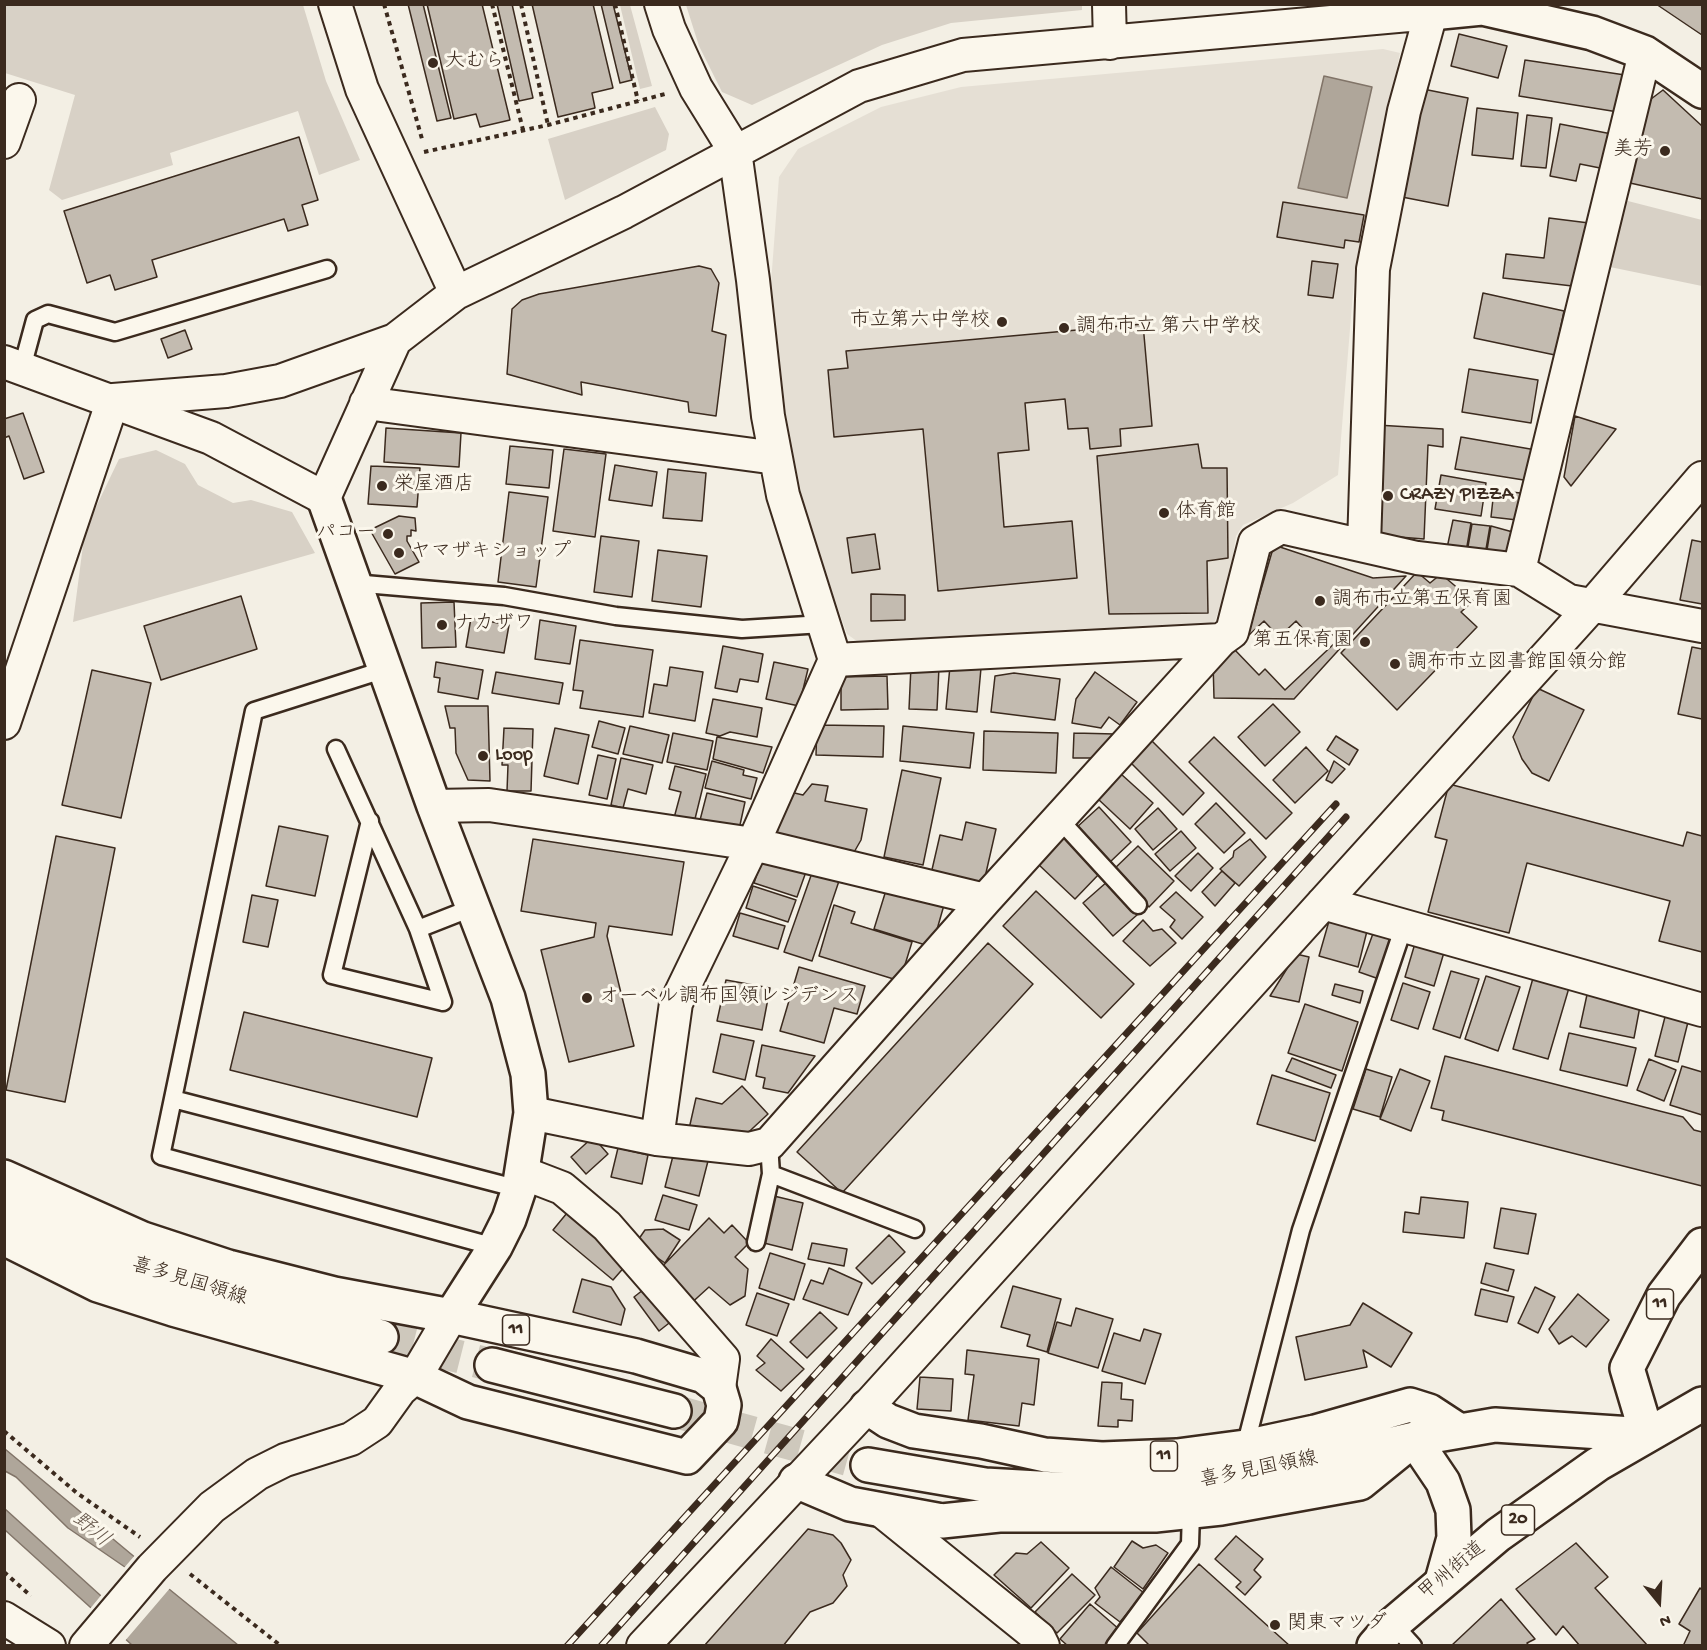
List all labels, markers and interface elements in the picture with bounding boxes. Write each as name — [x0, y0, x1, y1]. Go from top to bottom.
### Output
place label: 大むら — [445, 51, 505, 75]
marker: 大むら — [426, 56, 440, 70]
place label: 美芳 — [1613, 139, 1653, 163]
marker: 美芳 — [1658, 144, 1672, 158]
place label: 市立第六中学校 — [850, 310, 990, 334]
marker: 市立第六中学校 — [995, 315, 1009, 329]
place label: 調布市立 第六中学校 — [1076, 316, 1261, 340]
marker: 調布市立 第六中学校 — [1057, 321, 1071, 335]
place label: 栄屋酒店 — [394, 474, 474, 498]
marker: 栄屋酒店 — [375, 479, 389, 493]
place label: CRAZY PIZZA — [1400, 484, 1514, 508]
marker: CRAZY PIZZA — [1381, 489, 1395, 503]
place label: 体育館 — [1176, 501, 1236, 525]
marker: 体育館 — [1157, 506, 1171, 520]
place label: パコー — [316, 522, 376, 546]
marker: パコー — [381, 527, 395, 541]
place label: ヤマザキショップ — [411, 541, 571, 565]
marker: ヤマザキショップ — [392, 546, 406, 560]
place label: 調布市立第五保育園 — [1332, 589, 1512, 613]
marker: 調布市立第五保育園 — [1313, 594, 1327, 608]
place label: ナカザワ — [454, 613, 534, 637]
marker: ナカザワ — [435, 618, 449, 632]
place label: 第五保育園 — [1253, 630, 1353, 654]
marker: 第五保育園 — [1358, 635, 1372, 649]
place label: 調布市立図書館国領分館 — [1407, 652, 1627, 676]
marker: 調布市立図書館国領分館 — [1388, 657, 1402, 671]
place label: Loop — [495, 744, 533, 768]
marker: Loop — [476, 749, 490, 763]
place label: オーベル調布国領レジデンス — [599, 986, 859, 1010]
marker: オーベル調布国領レジデンス — [580, 991, 594, 1005]
street label: 喜多見国領線 — [128, 1254, 250, 1312]
road number: 11 — [1646, 1289, 1674, 1319]
road number: 11 — [502, 1315, 530, 1345]
road number: 11 — [1150, 1441, 1178, 1471]
street label: 喜多見国領線 — [1198, 1448, 1320, 1494]
road number: 20 — [1502, 1505, 1534, 1535]
water label: 野川 — [66, 1508, 114, 1554]
street label: 甲州街道 — [1415, 1537, 1491, 1607]
north arrow — [1629, 1572, 1689, 1632]
text: N — [1657, 1609, 1673, 1630]
place label: 関東マツダ — [1287, 1613, 1387, 1637]
marker: 関東マツダ — [1268, 1618, 1282, 1632]

